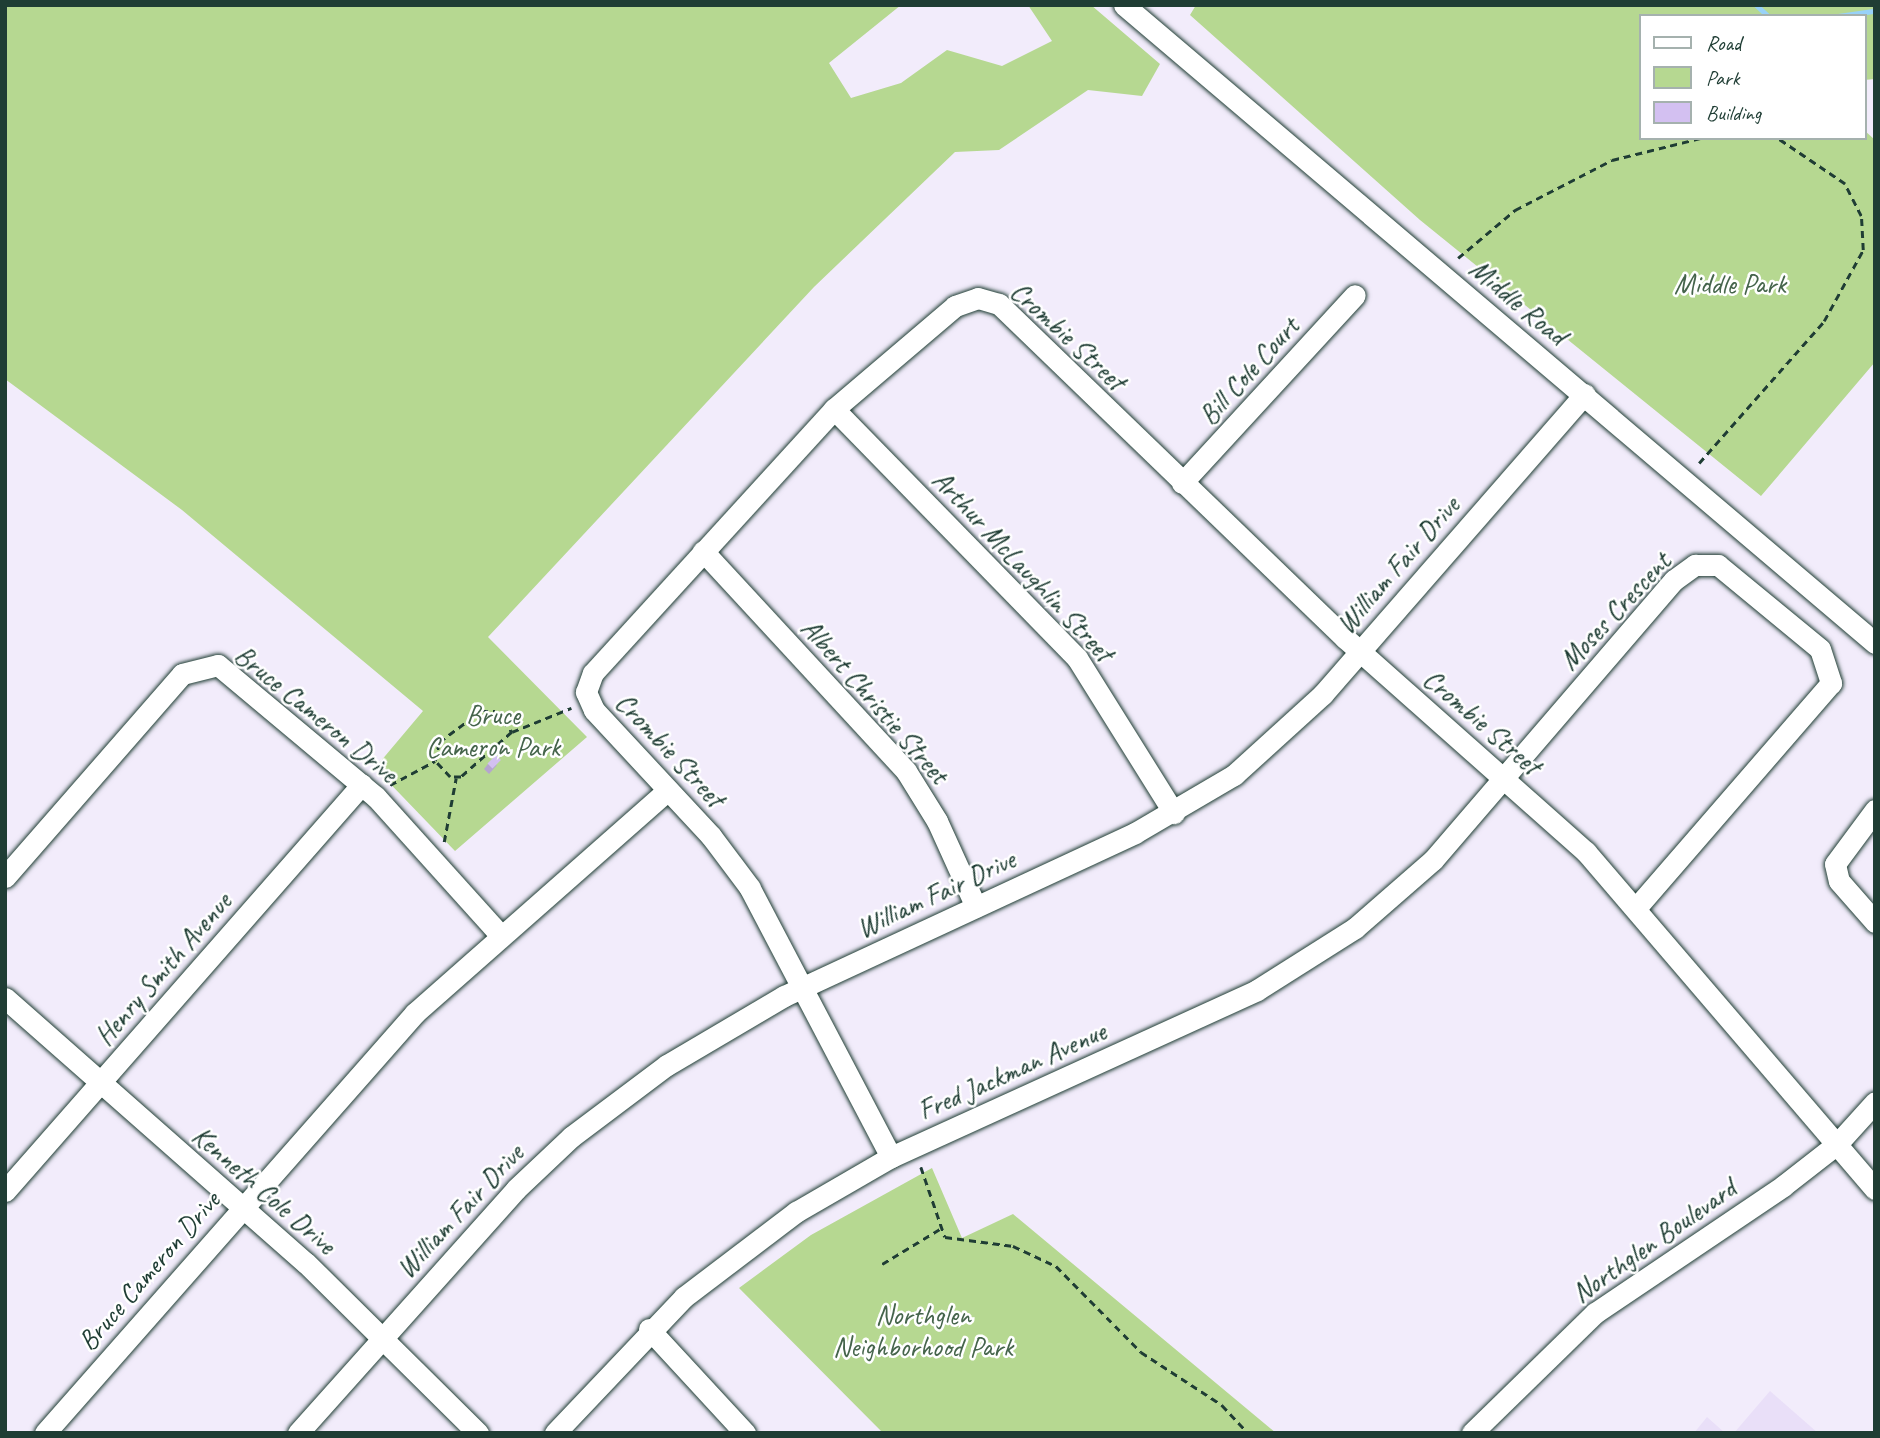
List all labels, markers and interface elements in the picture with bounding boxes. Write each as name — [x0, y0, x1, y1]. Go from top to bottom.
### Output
legend — [1638, 14, 1866, 140]
text: Road — [1706, 30, 1741, 56]
text: Park — [1706, 65, 1739, 91]
text: Building — [1706, 100, 1761, 126]
street label: Middle Road — [1463, 252, 1573, 352]
park label: Middle Park — [1674, 267, 1786, 301]
street label: Crombie Street — [1004, 274, 1132, 398]
street label: Bill Cole Court — [1192, 310, 1306, 432]
street label: Arthur McLaughlin Street — [925, 463, 1121, 669]
street label: William Fair Drive — [1329, 489, 1467, 641]
street label: Moses Crescent — [1552, 545, 1678, 677]
street label: Albert Christie Street — [794, 611, 956, 791]
street label: Bruce Cameron Drive — [227, 638, 405, 790]
street label: Crombie Street — [1416, 662, 1548, 782]
street label: Crombie Street — [608, 686, 732, 814]
park label: Bruce Cameron Park — [426, 698, 560, 764]
street label: William Fair Drive — [851, 843, 1021, 945]
street label: Henry Smith Avenue — [88, 886, 238, 1052]
street label: Fred Jackman Avenue — [913, 1015, 1111, 1127]
street label: Kenneth Cole Drive — [185, 1119, 343, 1261]
street label: William Fair Drive — [389, 1137, 531, 1285]
street label: Northglen Boulevard — [1565, 1172, 1743, 1310]
street label: Bruce Cameron Drive — [71, 1184, 227, 1358]
park label: Northglen Neighborhood Park — [833, 1298, 1013, 1364]

